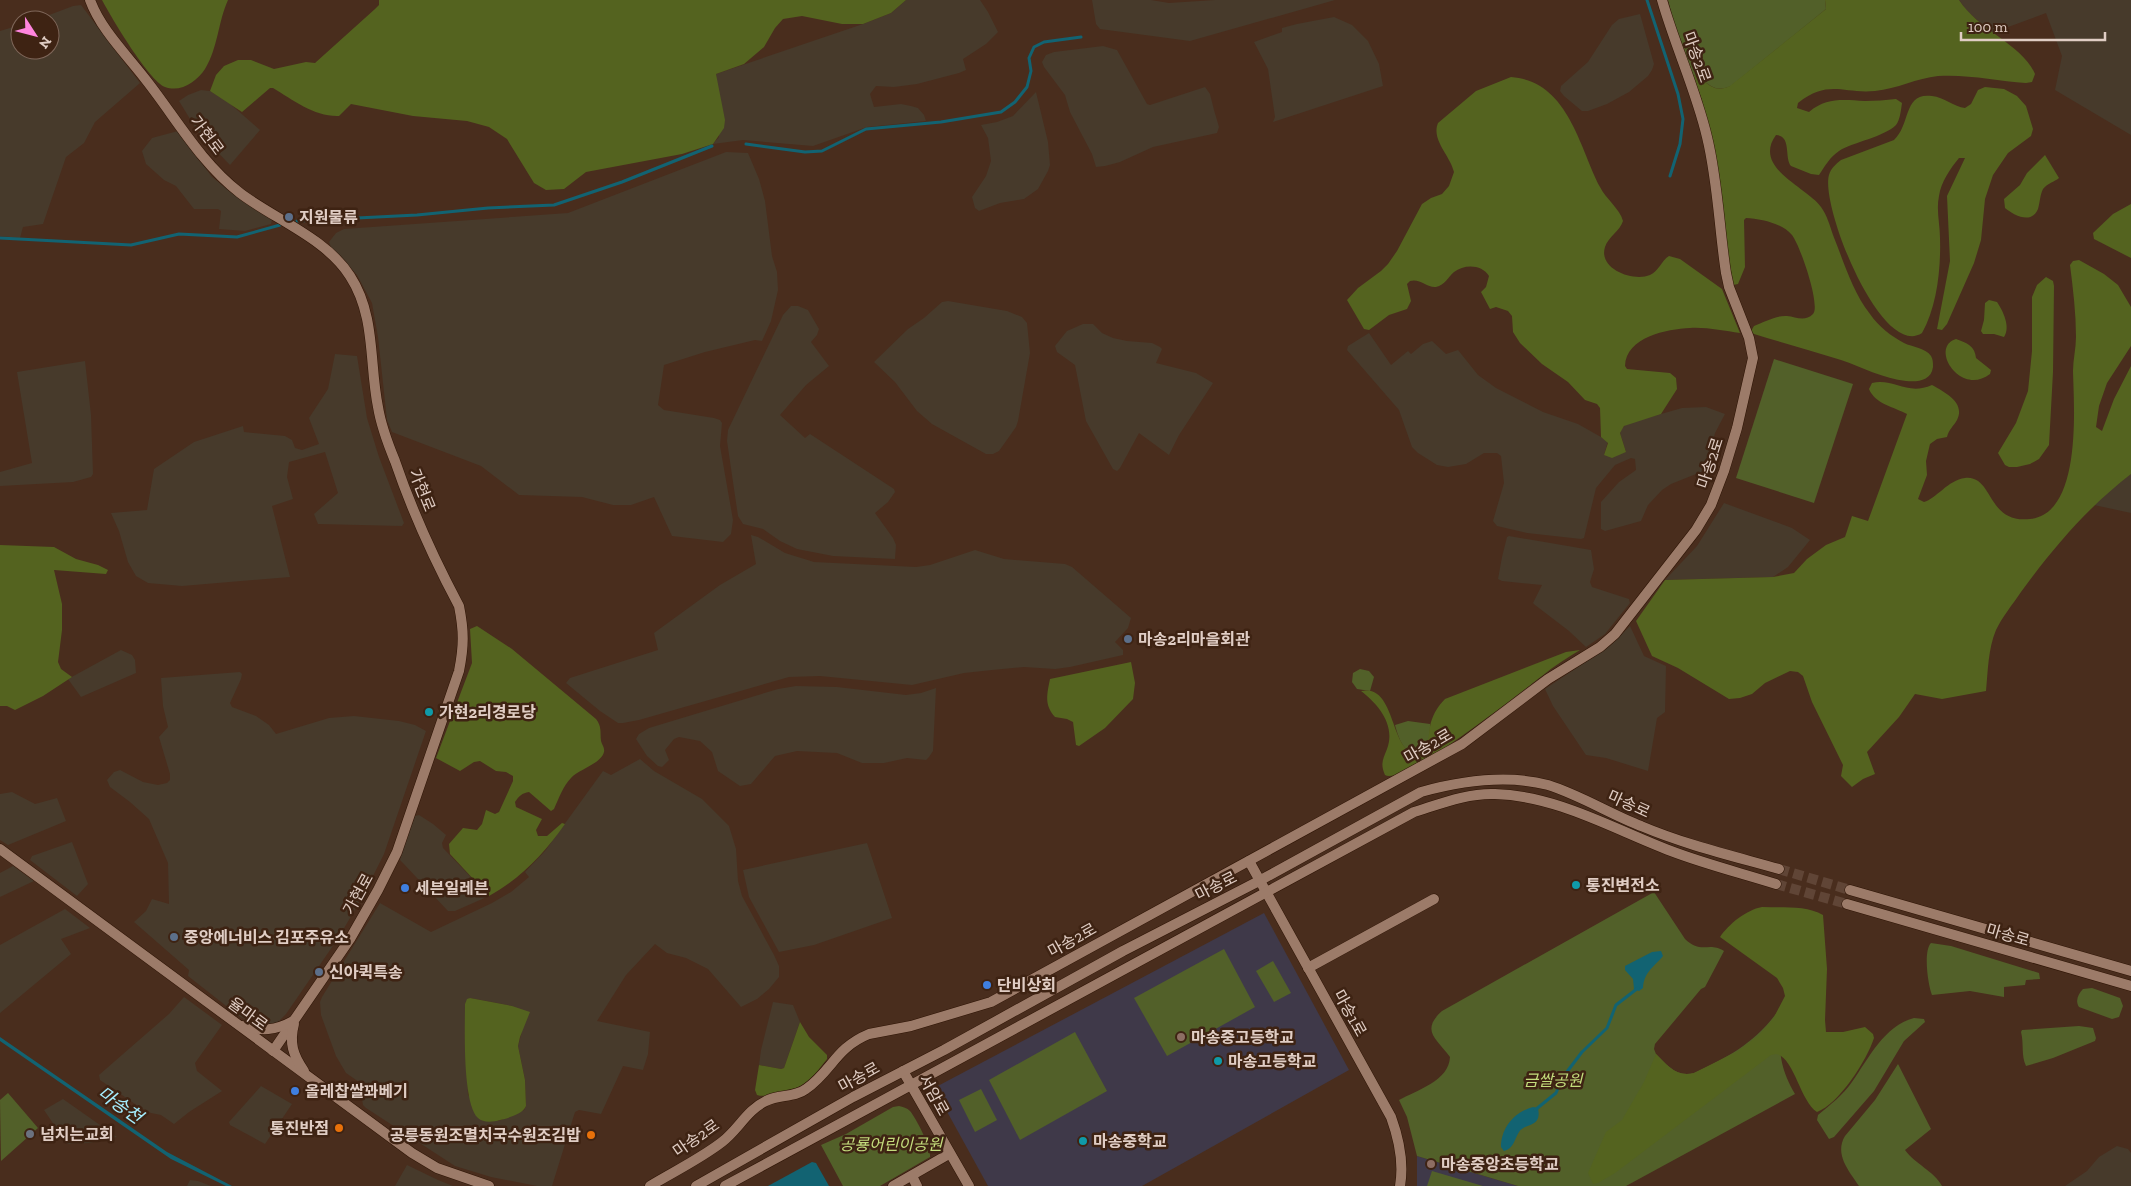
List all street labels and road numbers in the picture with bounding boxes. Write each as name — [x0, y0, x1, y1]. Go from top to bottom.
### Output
street label: 마송2로 — [1679, 29, 1715, 85]
street label: 가현로 — [186, 112, 228, 159]
street label: 마송2로 — [1693, 435, 1727, 491]
street label: 가현로 — [405, 466, 439, 514]
street label: 마송2로 — [1401, 725, 1456, 767]
street label: 마송로 — [1605, 786, 1653, 822]
street label: 마송로 — [1192, 867, 1240, 904]
street label: 가현로 — [339, 870, 377, 918]
street label: 마송2로 — [1044, 919, 1100, 961]
street label: 마송로 — [1984, 920, 2032, 950]
street label: 마송1로 — [1329, 986, 1371, 1040]
street label: 율마로 — [225, 993, 272, 1035]
street label: 마송로 — [835, 1058, 883, 1096]
street label: 서암로 — [915, 1071, 953, 1119]
street label: 마송2로 — [669, 1115, 723, 1161]

